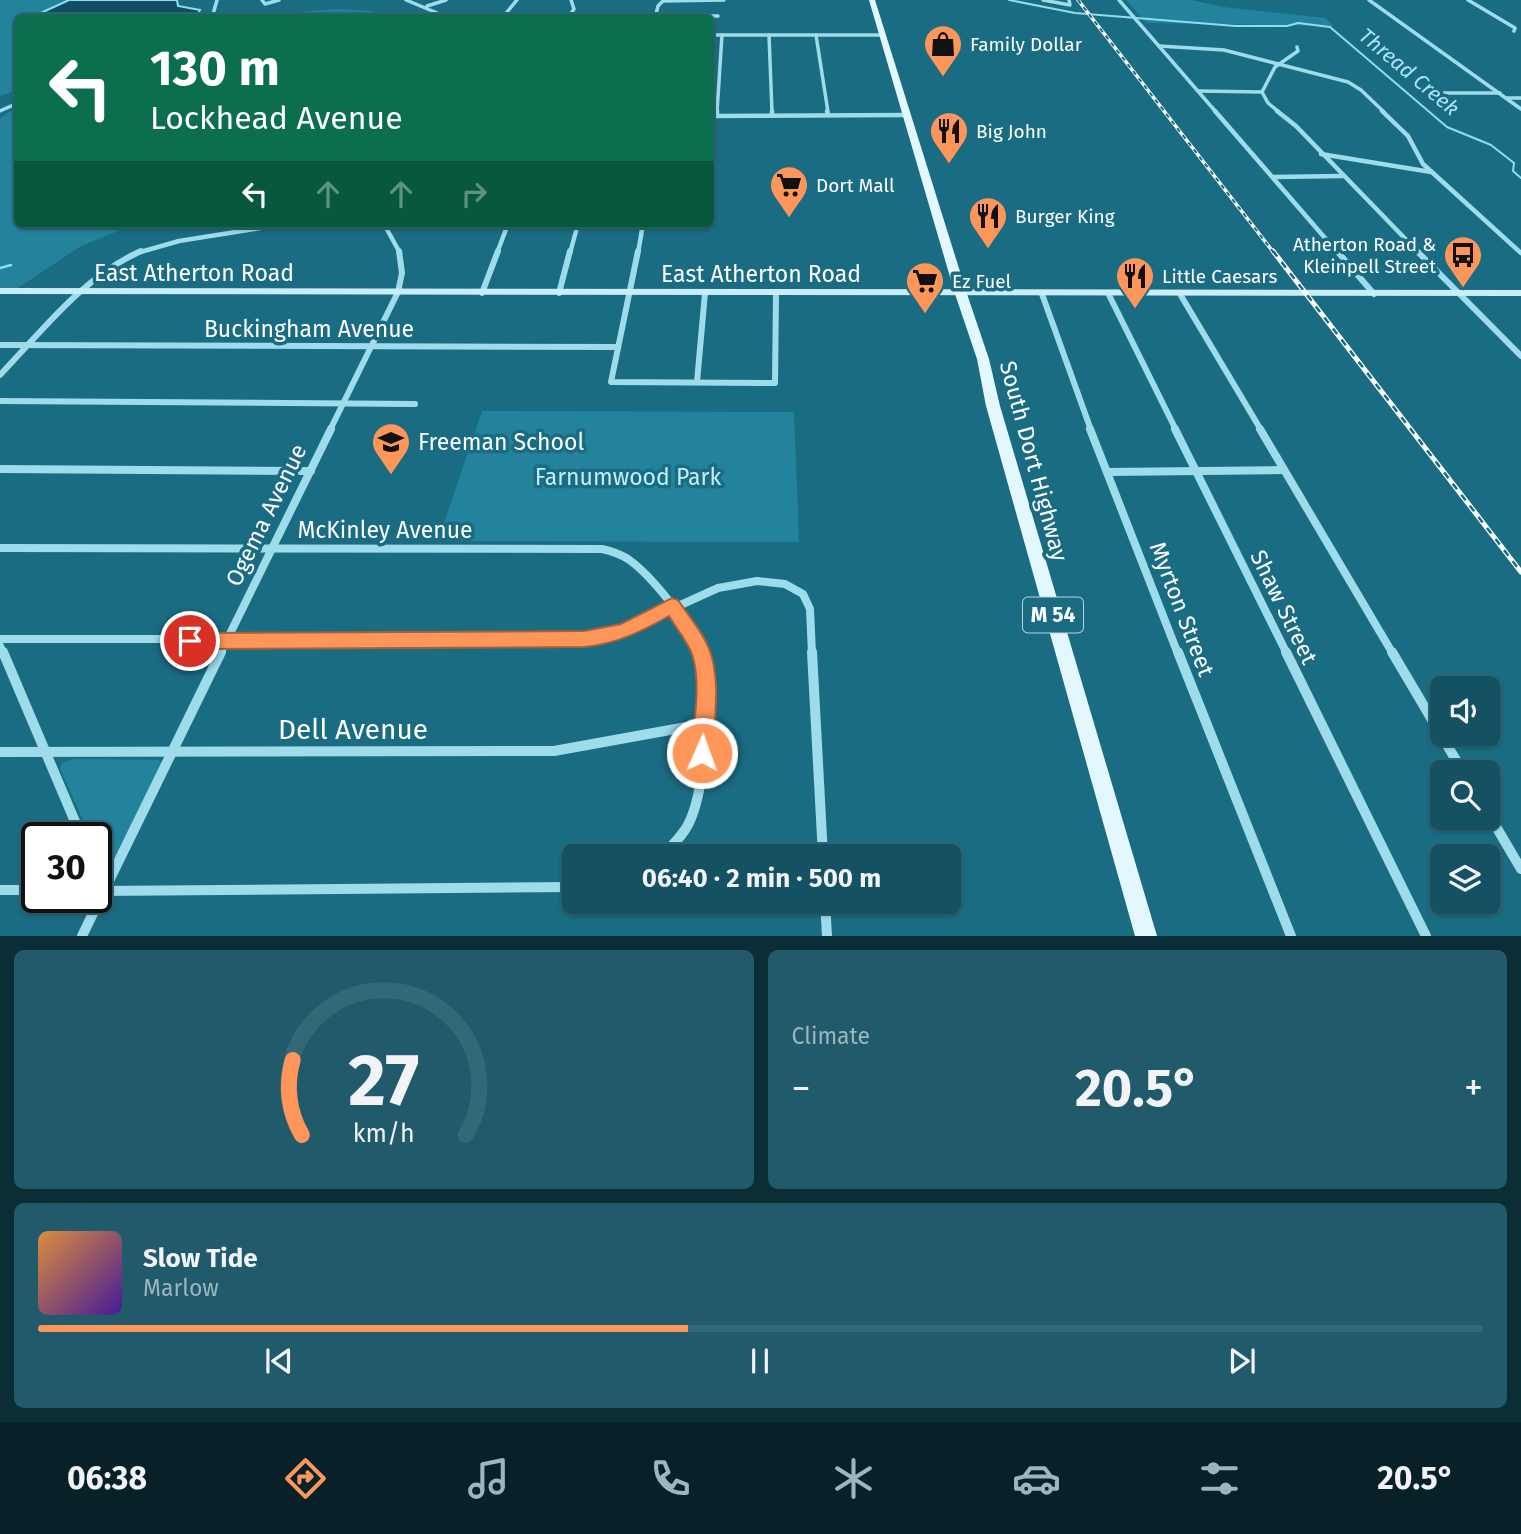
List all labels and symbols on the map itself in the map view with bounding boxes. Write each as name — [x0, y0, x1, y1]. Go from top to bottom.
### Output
shop icon: Family Dollar — [922, 23, 964, 78]
water label: Thread Creek — [1354, 23, 1464, 121]
place label: Family Dollar — [970, 33, 1083, 56]
restaurant icon: Big John — [928, 110, 970, 165]
place label: Big John — [976, 120, 1047, 143]
supermarket icon: Dort Mall — [768, 164, 810, 219]
place label: Dort Mall — [816, 174, 895, 197]
restaurant icon: Burger King — [967, 195, 1009, 250]
place label: Burger King — [1015, 205, 1115, 228]
place label: Atherton Road & Kleinpell Street — [1293, 233, 1436, 278]
bus stop icon: Atherton Road & Kleinpell Street — [1442, 234, 1484, 289]
restaurant icon: Little Caesars — [1114, 255, 1156, 310]
street label: East Atherton Road — [94, 259, 294, 287]
street label: East Atherton Road — [661, 260, 861, 288]
supermarket icon: Ez Fuel — [904, 260, 946, 315]
place label: Little Caesars — [1162, 265, 1277, 288]
place label: Ez Fuel — [952, 270, 1012, 293]
street label: Buckingham Avenue — [204, 315, 414, 343]
street label: South Dort Highway — [994, 358, 1074, 565]
school or university icon: Freeman School — [370, 421, 412, 476]
place label: Freeman School — [418, 428, 584, 456]
street label: Ogema Avenue — [220, 439, 312, 591]
park label: Farnumwood Park — [535, 463, 721, 491]
street label: McKinley Avenue — [297, 516, 473, 544]
street label: Myrton Street — [1144, 538, 1221, 681]
street label: Shaw Street — [1244, 545, 1324, 669]
road number: M 54 — [1023, 598, 1083, 632]
pin — [160, 611, 220, 671]
street label: Dell Avenue — [278, 713, 428, 746]
position arrow — [665, 716, 739, 790]
speed limit sign: 30 — [21, 822, 112, 913]

